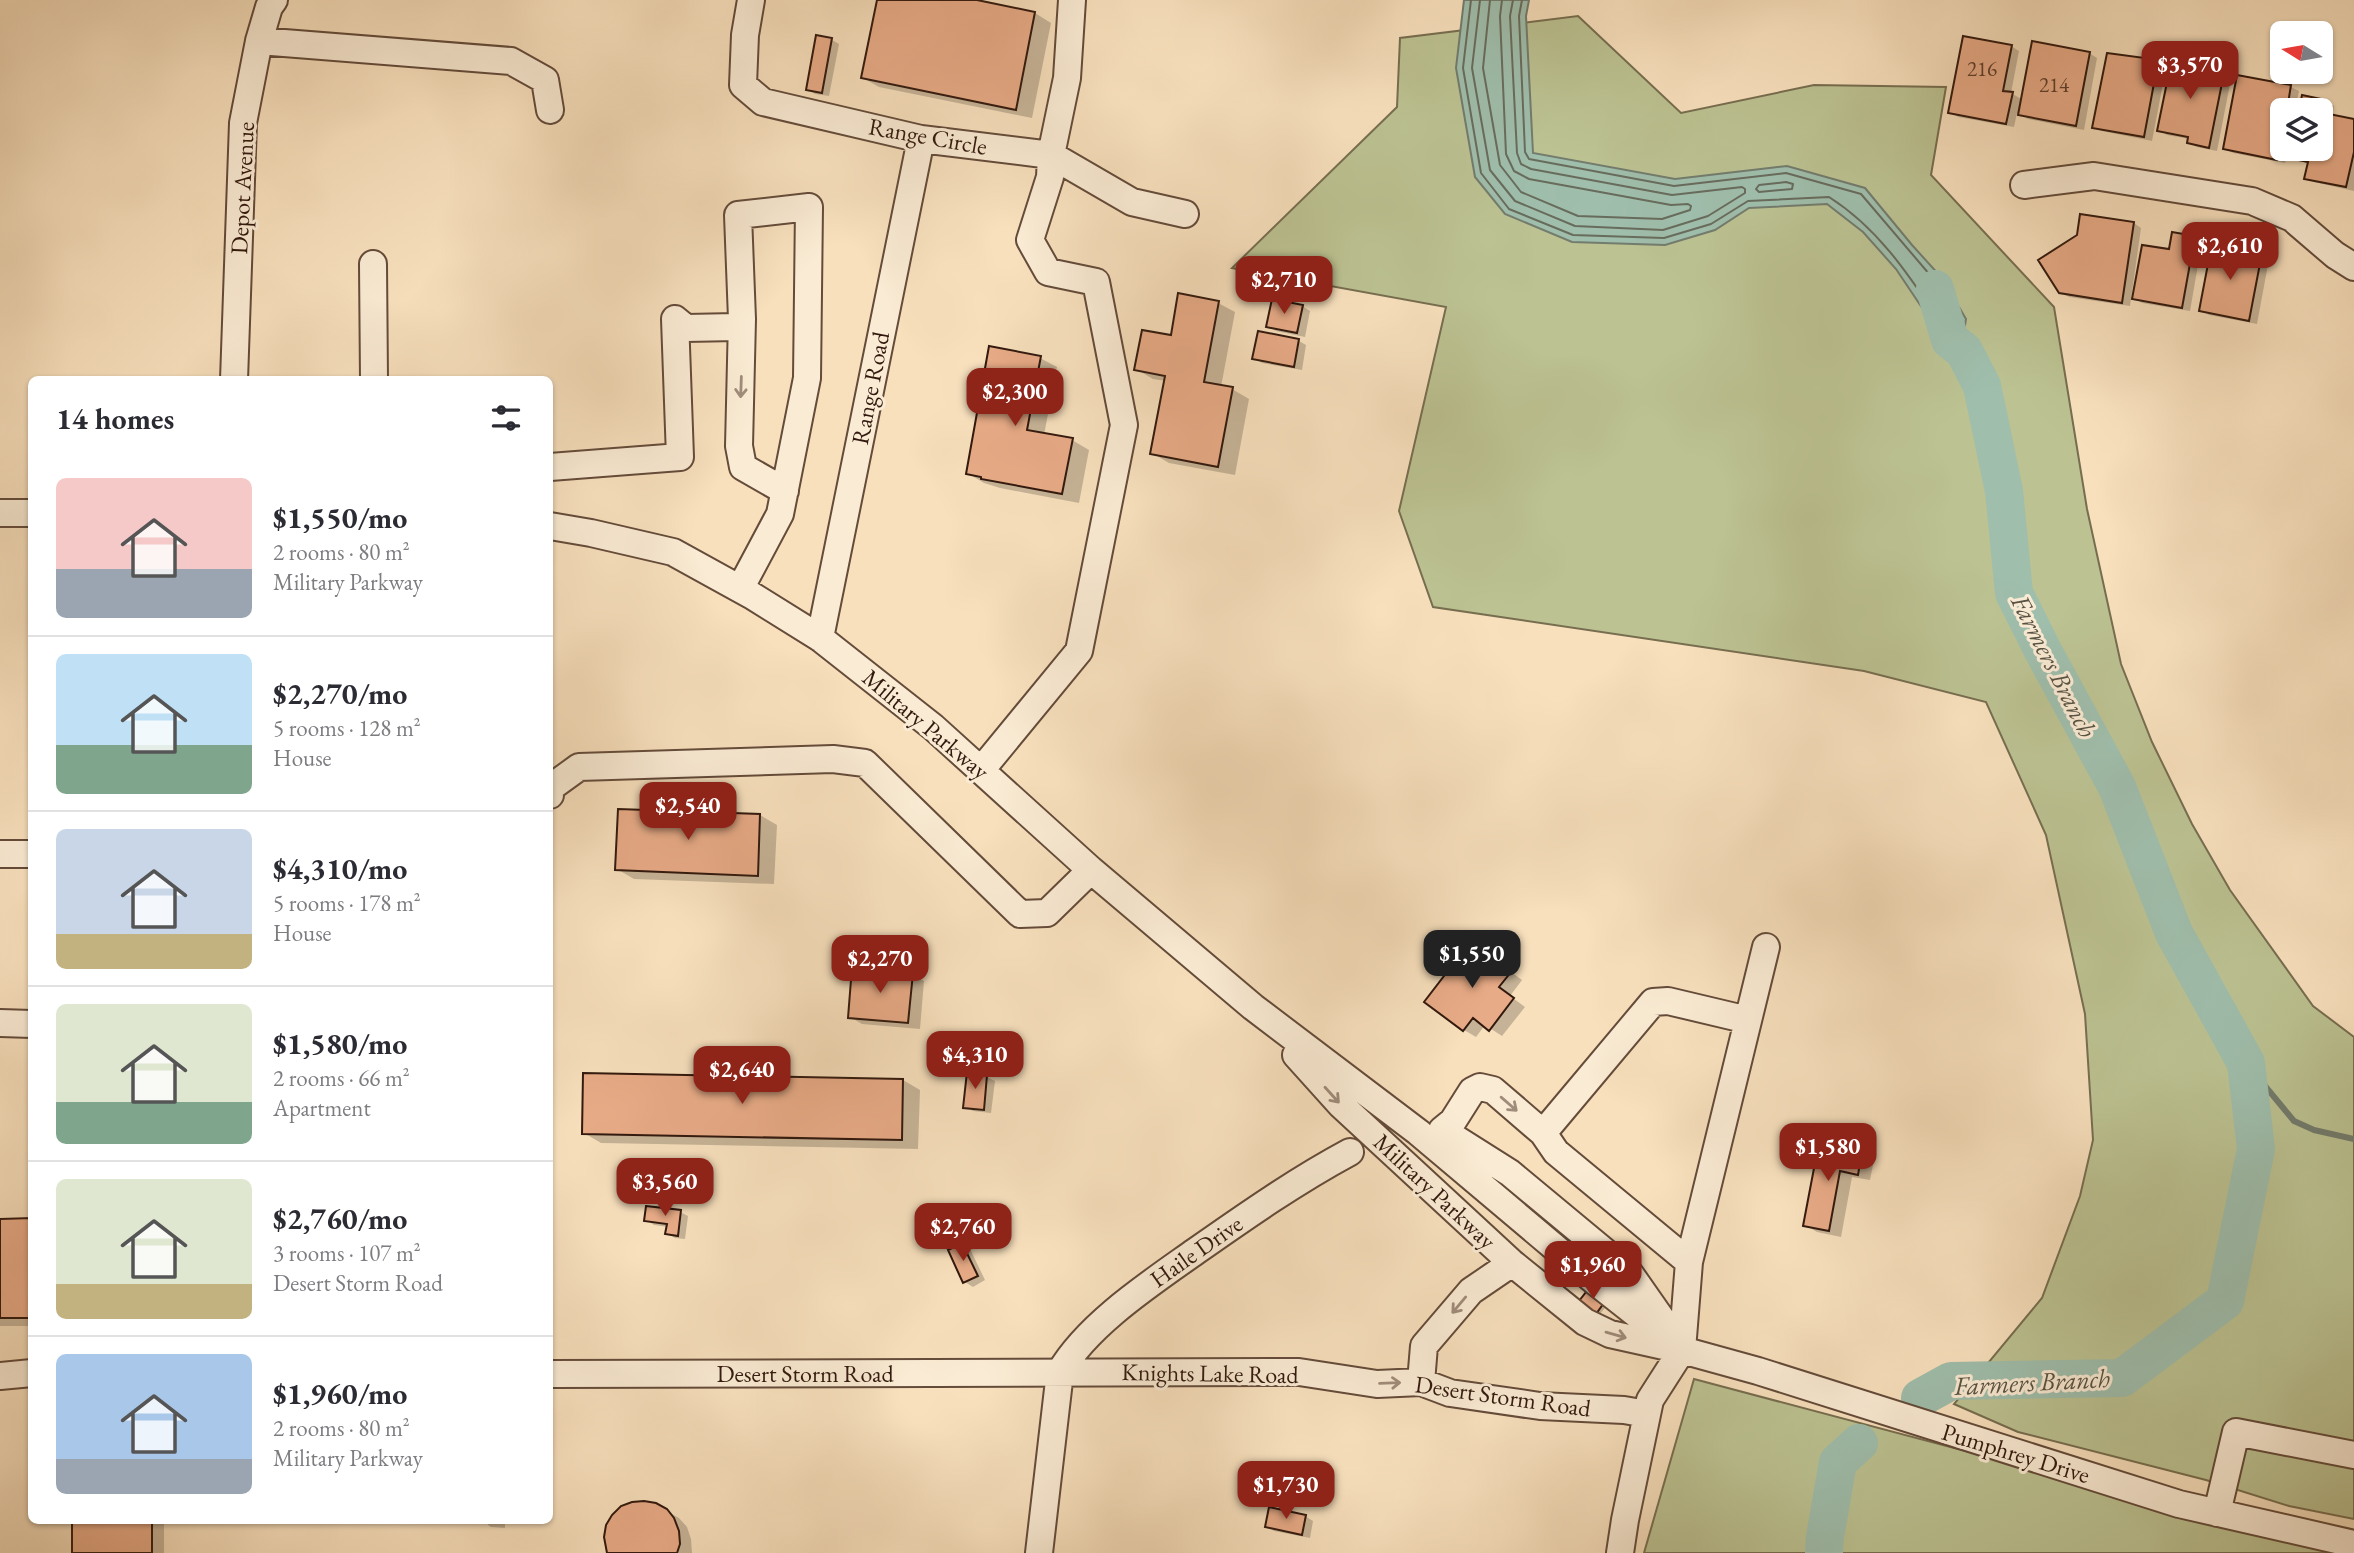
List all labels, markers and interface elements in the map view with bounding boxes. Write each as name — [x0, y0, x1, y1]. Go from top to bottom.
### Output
north arrow — [2270, 21, 2333, 84]
map controls — [2270, 21, 2333, 161]
pin: $3,570 — [2133, 42, 2247, 101]
text: $3,570 — [2158, 49, 2222, 79]
house number: 216 — [1967, 55, 1997, 82]
house number: 214 — [2039, 71, 2070, 98]
button: layers — [2270, 98, 2333, 161]
street label: Range Circle — [866, 110, 990, 162]
street label: Depot Avenue — [223, 121, 261, 255]
pin: $2,610 — [2173, 222, 2287, 282]
text: $2,610 — [2198, 230, 2262, 260]
pin: $2,710 — [1227, 256, 1341, 316]
text: $2,710 — [1252, 264, 1316, 294]
street label: Range Road — [844, 328, 896, 447]
pin: $2,300 — [958, 368, 1072, 428]
one-way arrow — [734, 375, 747, 398]
text: $2,300 — [983, 376, 1047, 406]
text: 14 homes — [56, 399, 174, 438]
icon: filters — [487, 399, 525, 437]
text: $1,550/mo — [273, 498, 407, 537]
icon: home — [112, 506, 196, 590]
text: 2 rooms · 80 m² — [273, 537, 410, 567]
text: Military Parkway — [273, 567, 423, 597]
water label: Farmers Branch — [2003, 588, 2105, 743]
street label: Military Parkway — [856, 662, 996, 786]
text: $2,270/mo — [273, 674, 407, 713]
icon: home — [112, 682, 196, 766]
text: 5 rooms · 128 m² — [273, 713, 421, 743]
text: House — [273, 743, 332, 773]
pin: $2,540 — [631, 782, 745, 842]
text: $2,540 — [656, 790, 720, 820]
text: $4,310/mo — [273, 849, 407, 888]
icon: home — [112, 857, 196, 941]
text: 5 rooms · 178 m² — [273, 888, 421, 918]
text: House — [273, 918, 332, 948]
pin: $1,550 — [1415, 930, 1529, 990]
pin: $2,270 — [823, 936, 937, 995]
text: $1,550 — [1440, 938, 1504, 968]
text: $2,270 — [848, 943, 912, 973]
text: $1,580/mo — [273, 1024, 407, 1063]
icon: home — [112, 1032, 196, 1116]
pin: $4,310 — [918, 1032, 1032, 1091]
text: $4,310 — [943, 1039, 1007, 1069]
pin: $2,640 — [685, 1046, 799, 1106]
text: $2,640 — [710, 1054, 774, 1084]
text: 2 rooms · 66 m² — [273, 1063, 410, 1093]
one-way arrow — [1324, 1086, 1340, 1104]
text: Apartment — [273, 1093, 371, 1123]
one-way arrow — [1500, 1095, 1517, 1112]
pin: $1,580 — [1771, 1124, 1885, 1183]
street label: Military Parkway — [1367, 1126, 1503, 1256]
text: $1,580 — [1796, 1131, 1860, 1161]
pin: $3,560 — [608, 1158, 722, 1218]
text: $3,560 — [633, 1166, 697, 1196]
text: $2,760/mo — [273, 1199, 407, 1238]
pin: $2,760 — [906, 1204, 1020, 1263]
icon: home — [112, 1207, 196, 1291]
street label: Haile Drive — [1144, 1208, 1248, 1294]
text: $2,760 — [931, 1211, 995, 1241]
text: 3 rooms · 107 m² — [273, 1238, 421, 1268]
pin: $1,960 — [1536, 1242, 1650, 1301]
text: $1,960 — [1561, 1249, 1625, 1279]
text: Desert Storm Road — [273, 1268, 443, 1298]
one-way arrow — [1451, 1295, 1467, 1313]
one-way arrow — [1605, 1329, 1627, 1342]
street label: Knights Lake Road — [1121, 1356, 1300, 1390]
street label: Desert Storm Road — [716, 1358, 894, 1389]
water label: Farmers Branch — [1952, 1361, 2111, 1403]
street label: Desert Storm Road — [1413, 1368, 1594, 1424]
text: $1,960/mo — [273, 1374, 407, 1413]
one-way arrow — [1378, 1377, 1401, 1390]
icon: home — [112, 1382, 196, 1466]
text: 2 rooms · 80 m² — [273, 1413, 410, 1443]
street label: Pumphrey Drive — [1938, 1416, 2094, 1490]
text: Military Parkway — [273, 1443, 423, 1473]
pin: $1,730 — [1229, 1462, 1343, 1521]
text: $1,730 — [1254, 1469, 1318, 1499]

